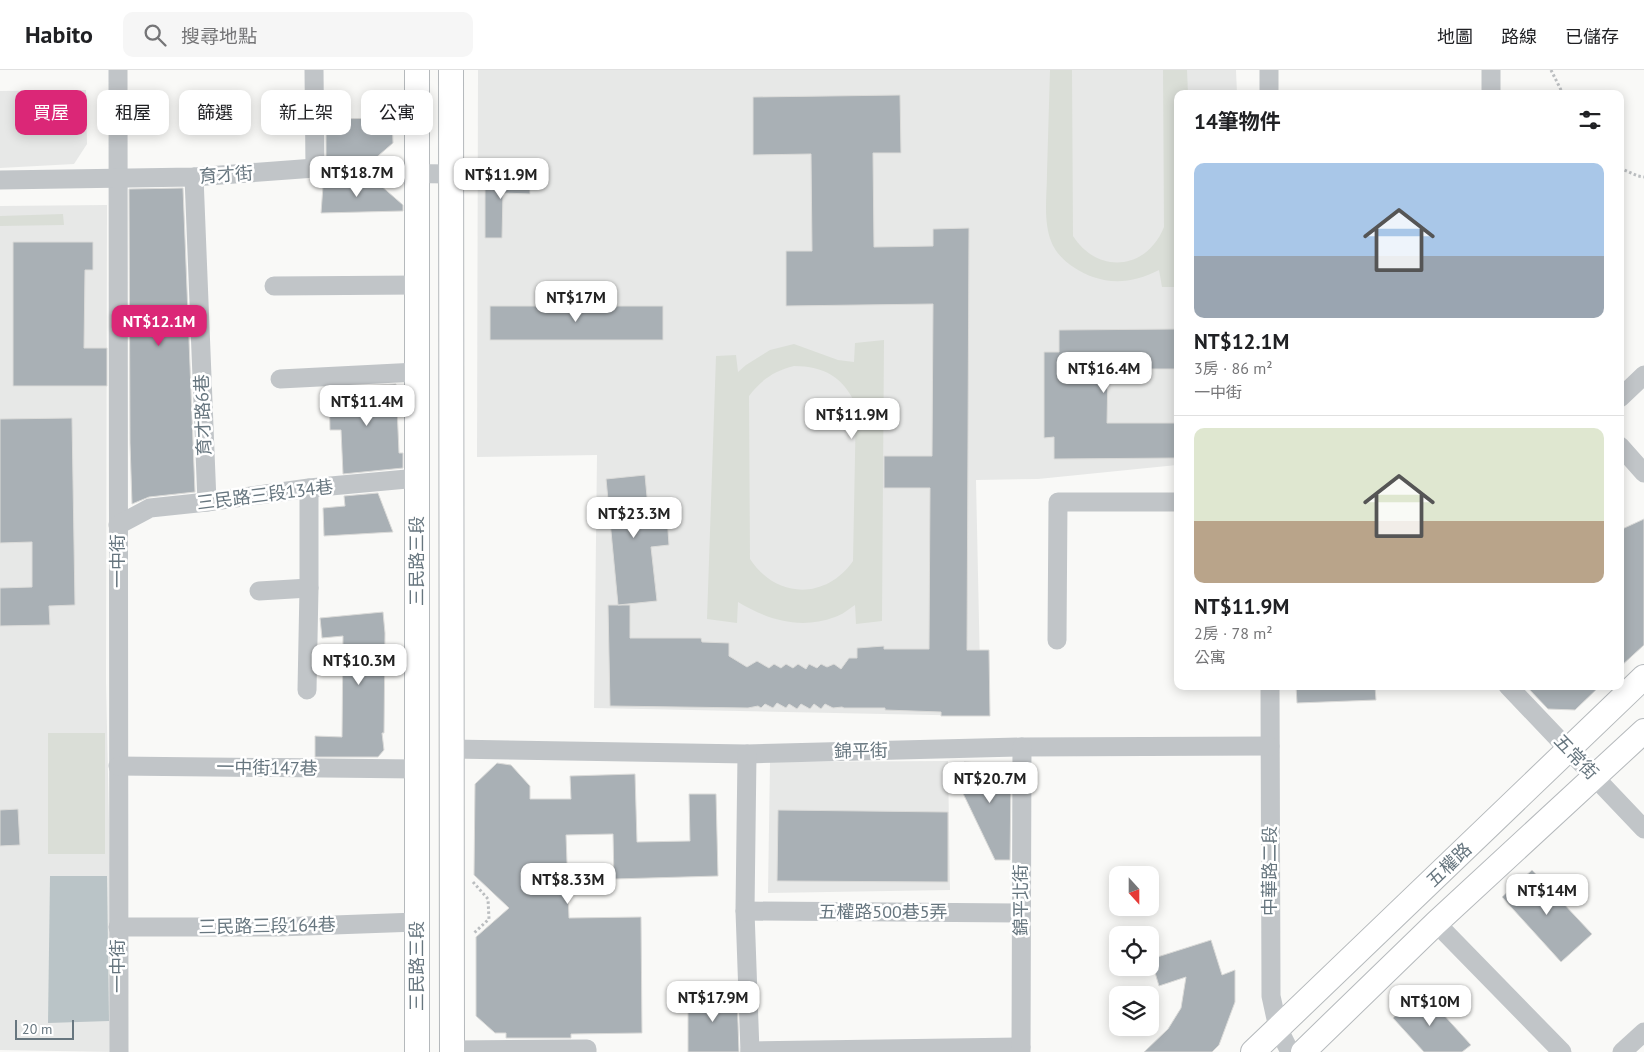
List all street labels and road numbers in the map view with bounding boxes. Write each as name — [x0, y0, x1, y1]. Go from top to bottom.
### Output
street label: 育才街 — [198, 161, 254, 188]
street label: 育才路6巷 — [190, 374, 215, 456]
street label: 三民路三段134巷 — [195, 475, 335, 514]
street label: 三民路三段 — [405, 516, 428, 606]
street label: 一中街 — [106, 534, 129, 588]
street label: 五常街 — [1549, 729, 1603, 784]
street label: 錦平街 — [834, 739, 888, 762]
street label: 一中街147巷 — [216, 755, 318, 780]
street label: 中華路二段 — [1258, 826, 1281, 916]
street label: 五權路 — [1421, 838, 1476, 892]
street label: 錦平北街 — [1009, 864, 1032, 936]
street label: 五權路500巷5弄 — [818, 900, 948, 923]
street label: 三民路三段164巷 — [198, 913, 336, 938]
street label: 三民路三段 — [405, 921, 428, 1011]
street label: 一中街 — [106, 939, 129, 993]

